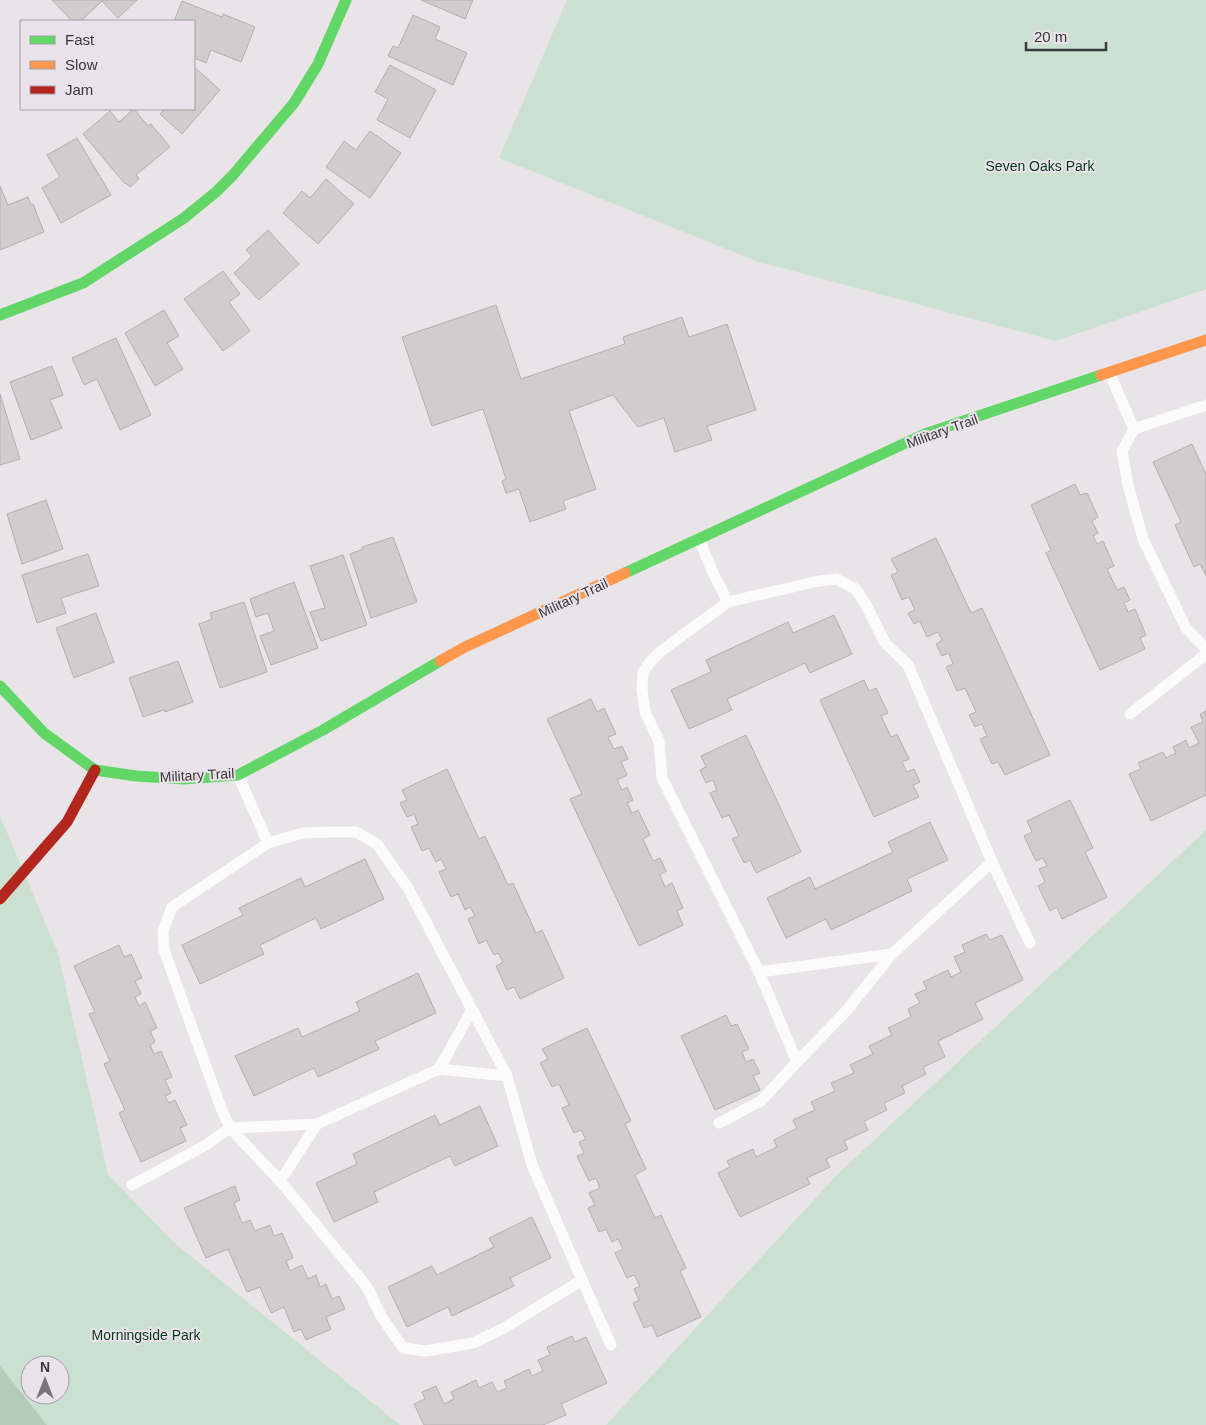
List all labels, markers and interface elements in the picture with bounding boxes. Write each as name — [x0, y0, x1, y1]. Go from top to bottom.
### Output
legend — [20, 20, 195, 110]
scale bar — [1026, 20, 1106, 52]
text: 20 m — [1034, 28, 1067, 45]
text: Fast — [65, 31, 95, 48]
text: Slow — [65, 56, 98, 73]
text: Jam — [65, 81, 93, 98]
park label: Seven Oaks Park — [986, 158, 1095, 174]
street label: Military Trail — [904, 411, 980, 451]
street label: Military Trail — [536, 575, 610, 621]
street label: Military Trail — [159, 765, 235, 785]
park label: Morningside Park — [92, 1327, 201, 1343]
north arrow — [20, 1355, 70, 1405]
text: N — [40, 1359, 50, 1375]

